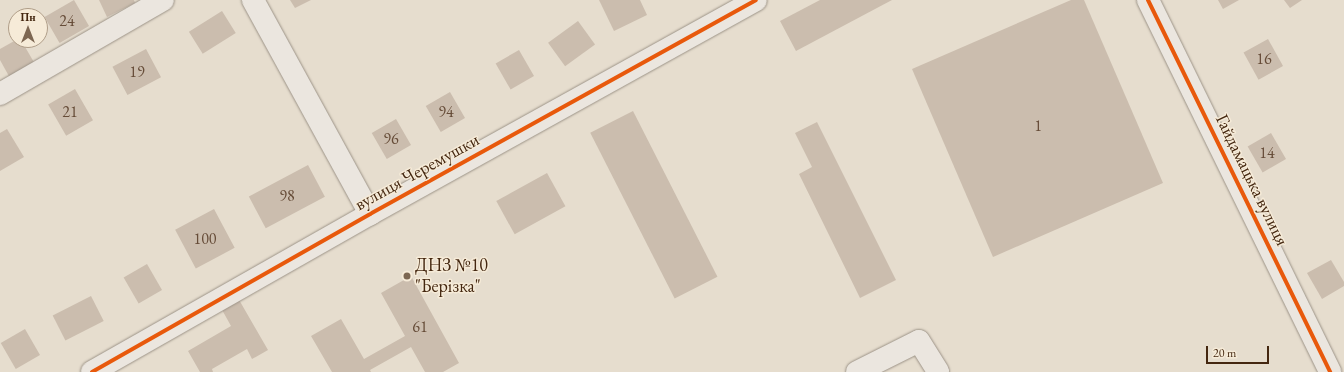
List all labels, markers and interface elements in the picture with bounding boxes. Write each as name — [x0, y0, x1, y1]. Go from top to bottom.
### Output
north arrow — [8, 8, 48, 48]
text: Пн — [20, 10, 36, 24]
house number: 24 — [59, 11, 75, 31]
house number: 16 — [1256, 49, 1272, 69]
house number: 19 — [129, 62, 145, 82]
house number: 21 — [62, 102, 78, 122]
house number: 94 — [438, 102, 454, 122]
street label: Гайдамацька вулиця — [1211, 111, 1293, 249]
house number: 1 — [1034, 116, 1042, 136]
street label: вулиця Черемушки — [351, 129, 483, 215]
house number: 96 — [383, 129, 399, 149]
house number: 14 — [1259, 143, 1275, 163]
house number: 98 — [279, 186, 295, 206]
house number: 100 — [193, 229, 217, 249]
place label: ДНЗ №10 "Берізка" — [415, 255, 488, 298]
marker: ДНЗ №10 "Берізка" — [402, 271, 412, 281]
house number: 61 — [412, 317, 428, 337]
scale bar — [1208, 338, 1271, 364]
text: 20 m — [1213, 345, 1236, 361]

